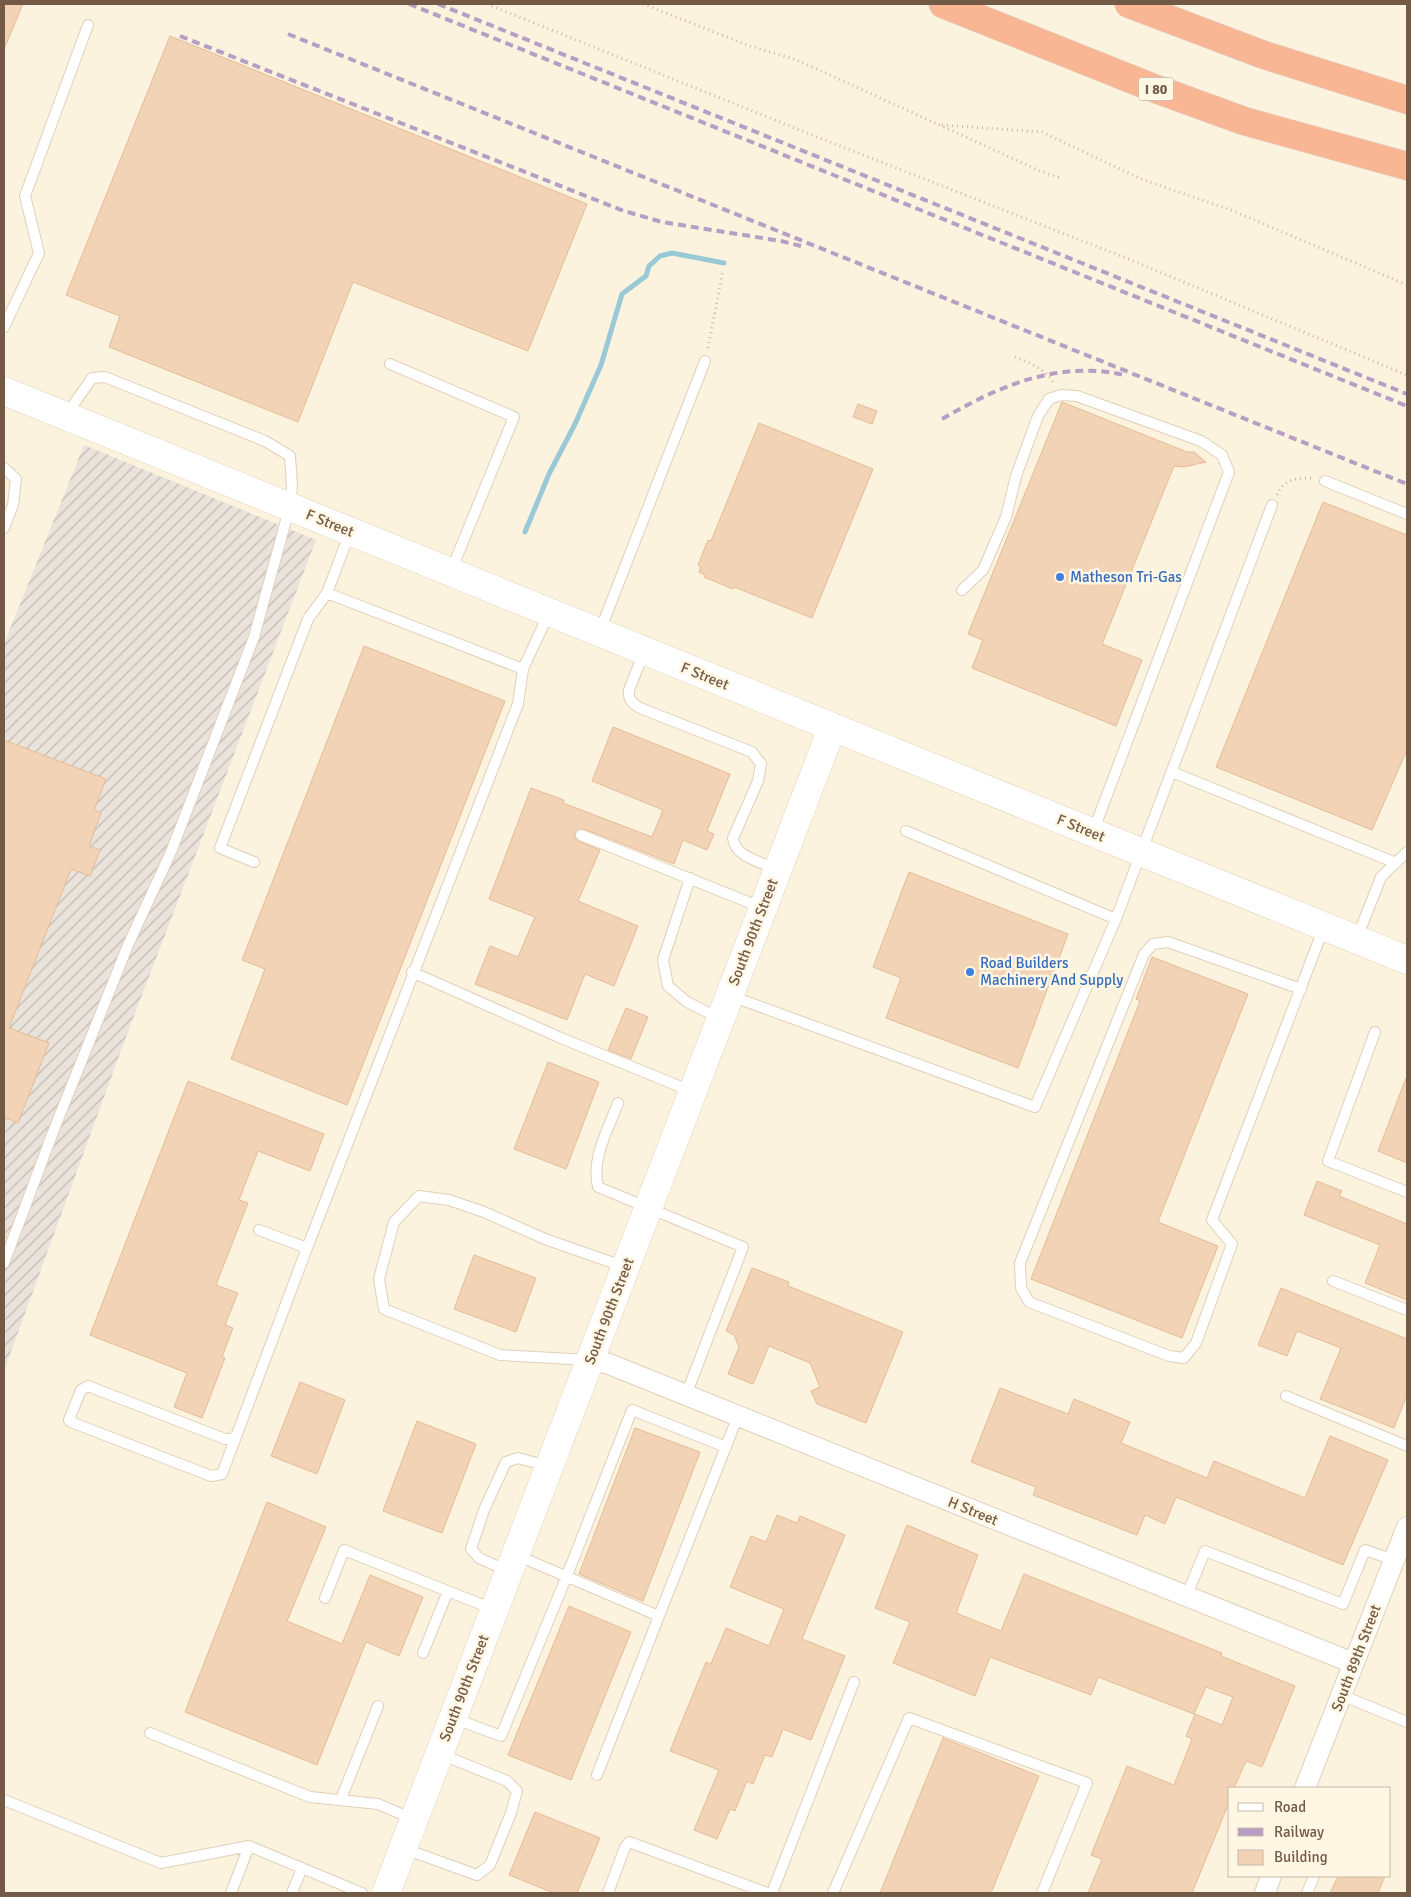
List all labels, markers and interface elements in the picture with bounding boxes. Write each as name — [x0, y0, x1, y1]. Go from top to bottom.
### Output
road number: I 80 — [1138, 78, 1174, 100]
street label: F Street — [303, 505, 357, 541]
place label: Matheson Tri-Gas — [1070, 568, 1182, 586]
marker: Matheson Tri-Gas — [1054, 571, 1066, 583]
street label: F Street — [678, 658, 732, 694]
street label: F Street — [1054, 810, 1108, 846]
street label: South 90th Street — [724, 876, 782, 988]
place label: Road Builders Machinery And Supply — [980, 954, 1123, 989]
marker: Road Builders Machinery And Supply — [964, 966, 976, 978]
street label: South 90th Street — [580, 1255, 638, 1367]
street label: H Street — [945, 1493, 1001, 1529]
street label: South 89th Street — [1327, 1602, 1385, 1714]
street label: South 90th Street — [435, 1632, 493, 1744]
legend — [1228, 1787, 1391, 1877]
text: Road — [1274, 1798, 1306, 1816]
text: Railway — [1274, 1823, 1324, 1841]
text: Building — [1274, 1848, 1328, 1866]

